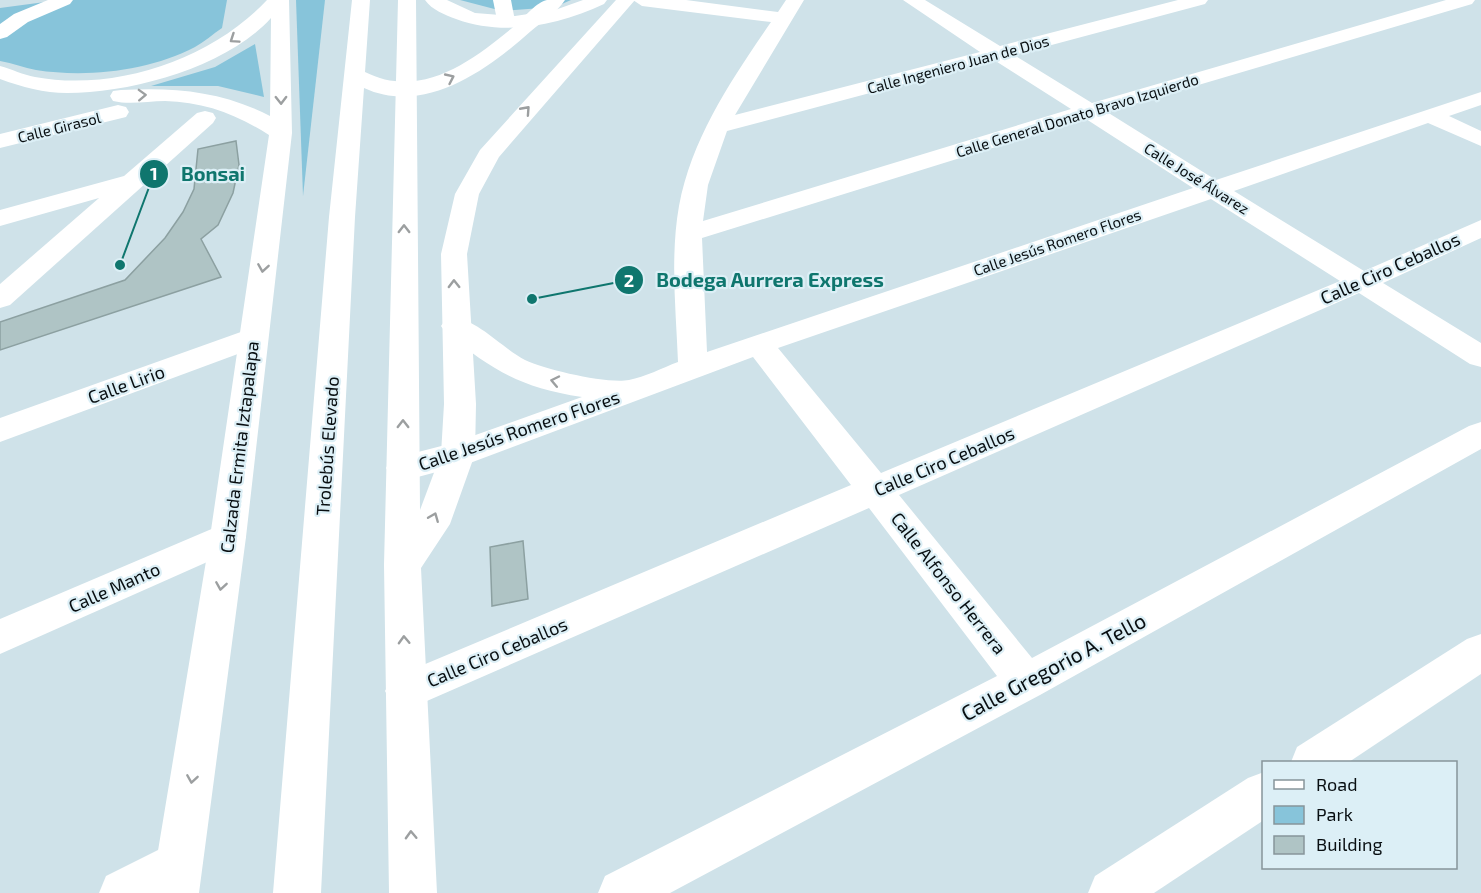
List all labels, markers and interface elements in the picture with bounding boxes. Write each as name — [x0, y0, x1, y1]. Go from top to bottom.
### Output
street label: Calle Ingeniero Juan de Dios — [865, 31, 1051, 97]
one-way arrow — [230, 32, 241, 43]
street label: Calle General Donato Bravo Izquierdo — [954, 69, 1200, 161]
one-way arrow — [443, 74, 454, 86]
one-way arrow — [137, 88, 146, 101]
one-way arrow — [275, 96, 287, 105]
one-way arrow — [519, 106, 530, 116]
street label: Calle Girasol — [16, 108, 103, 146]
street label: Calle José Álvarez — [1141, 139, 1253, 217]
callout: Bonsai — [139, 155, 257, 193]
text: Bonsai — [181, 161, 245, 185]
text: 1 — [150, 162, 158, 184]
street label: Calle Jesús Romero Flores — [971, 205, 1143, 279]
one-way arrow — [398, 224, 410, 233]
street label: Calle Ciro Ceballos — [1317, 227, 1463, 309]
callout: Bodega Aurrera Express — [614, 261, 896, 299]
one-way arrow — [257, 263, 269, 272]
text: Bodega Aurrera Express — [656, 267, 884, 291]
text: 2 — [624, 269, 634, 291]
one-way arrow — [448, 280, 460, 289]
street label: Calzada Ermita Iztapalapa — [215, 340, 263, 554]
street label: Calle Lirio — [85, 360, 167, 408]
street label: Trolebús Elevado — [311, 376, 343, 516]
one-way arrow — [551, 376, 561, 389]
street label: Calle Jesús Romero Flores — [415, 385, 623, 475]
one-way arrow — [397, 419, 409, 428]
street label: Calle Ciro Ceballos — [870, 421, 1018, 501]
street label: Calle Alfonso Herrera — [887, 508, 1011, 658]
one-way arrow — [427, 512, 439, 523]
street label: Calle Manto — [65, 557, 163, 617]
one-way arrow — [216, 581, 228, 590]
street label: Calle Gregorio A. Tello — [956, 607, 1150, 725]
street label: Calle Ciro Ceballos — [423, 612, 571, 692]
one-way arrow — [398, 635, 411, 644]
legend — [1262, 761, 1457, 869]
text: Road — [1316, 773, 1357, 795]
one-way arrow — [187, 774, 199, 783]
text: Park — [1316, 803, 1353, 825]
one-way arrow — [404, 830, 417, 839]
text: Building — [1316, 833, 1383, 855]

